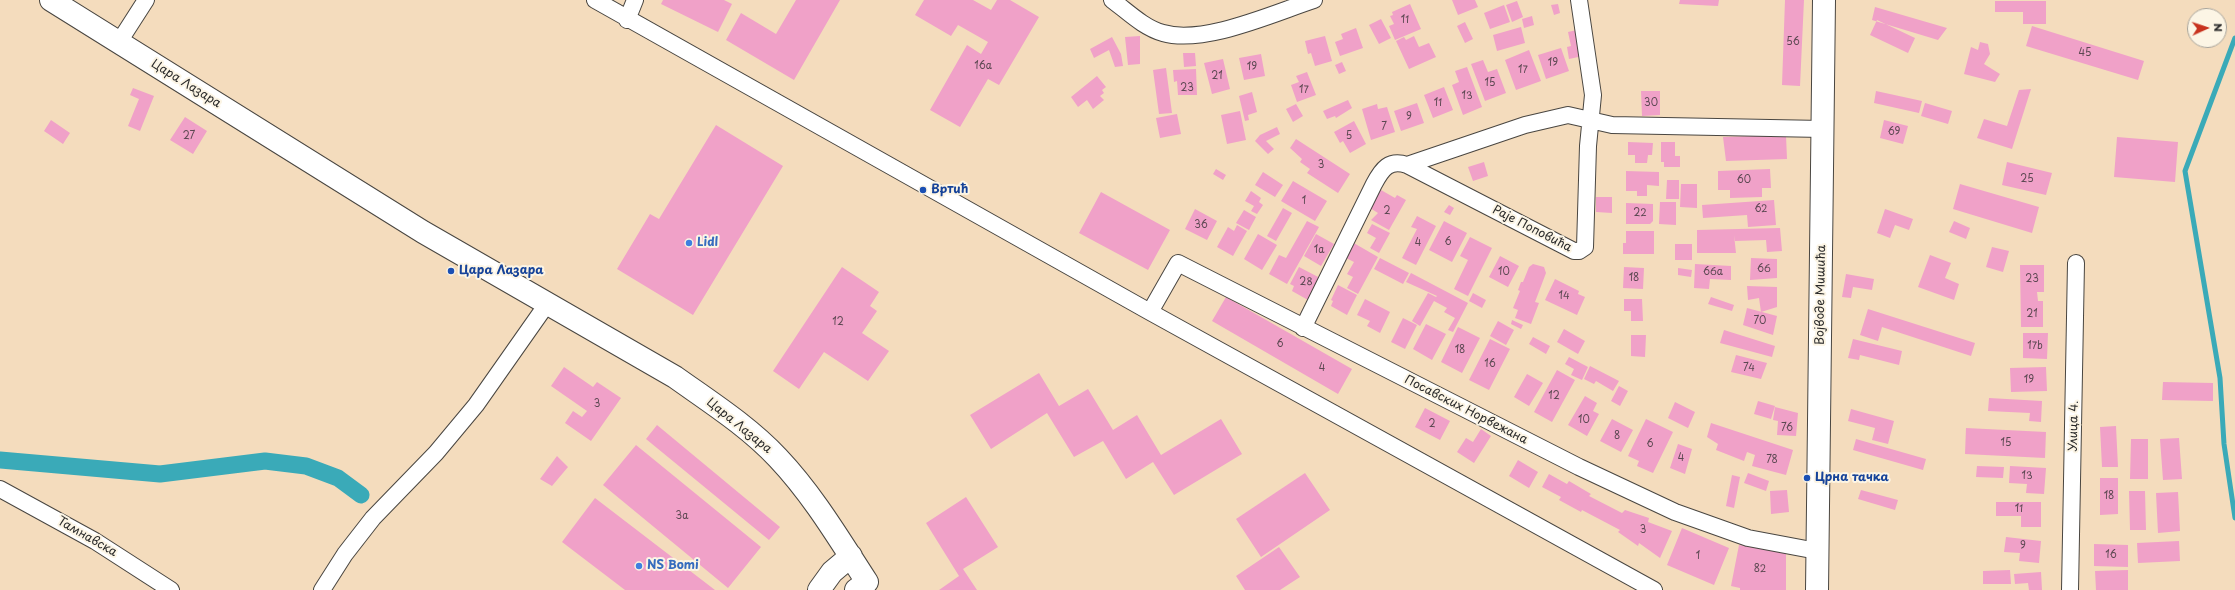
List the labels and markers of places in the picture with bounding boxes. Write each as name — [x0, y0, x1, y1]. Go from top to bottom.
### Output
place label: Вртић — [931, 183, 968, 197]
marker: Вртић — [918, 185, 928, 195]
place label: Lidl — [697, 236, 718, 250]
marker: Lidl — [684, 238, 694, 248]
place label: Цара Лазара — [459, 264, 544, 278]
marker: Цара Лазара — [446, 266, 456, 276]
place label: Црна тачка — [1815, 471, 1889, 485]
marker: Црна тачка — [1802, 473, 1812, 483]
place label: NS Bomi — [647, 559, 699, 573]
marker: NS Bomi — [634, 561, 644, 571]

